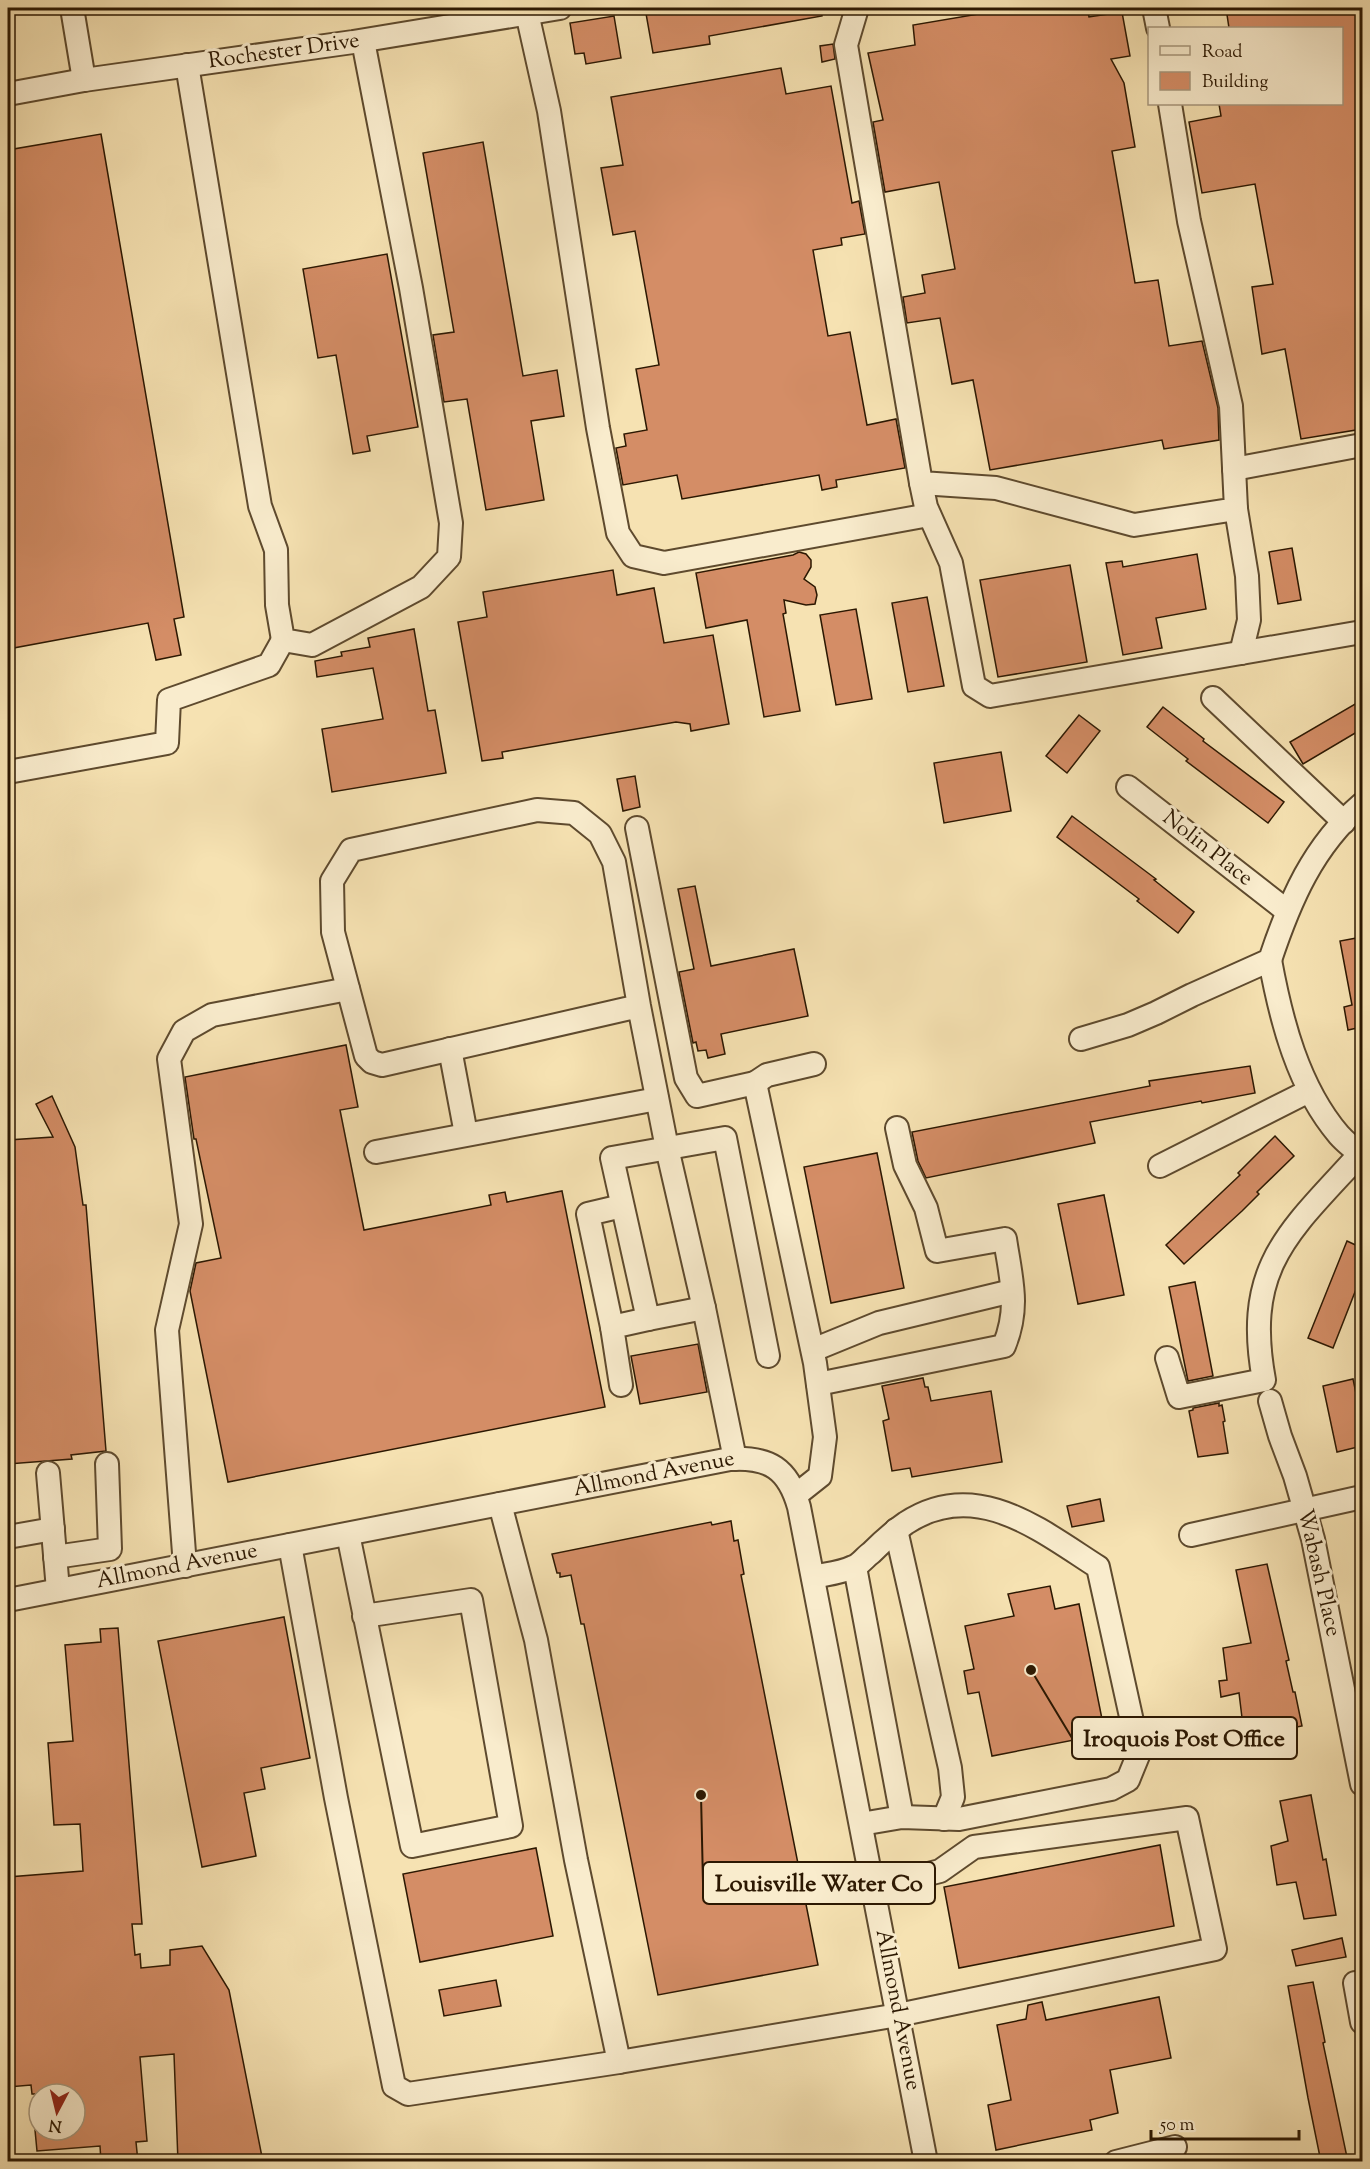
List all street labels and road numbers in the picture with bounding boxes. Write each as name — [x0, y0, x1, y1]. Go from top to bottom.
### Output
street label: Rochester Drive — [206, 26, 362, 78]
street label: Nolin Place — [1155, 803, 1259, 895]
street label: Allmond Avenue — [571, 1444, 737, 1506]
street label: Wabash Place — [1288, 1506, 1348, 1640]
street label: Allmond Avenue — [94, 1536, 260, 1598]
street label: Allmond Avenue — [866, 1927, 928, 2093]

